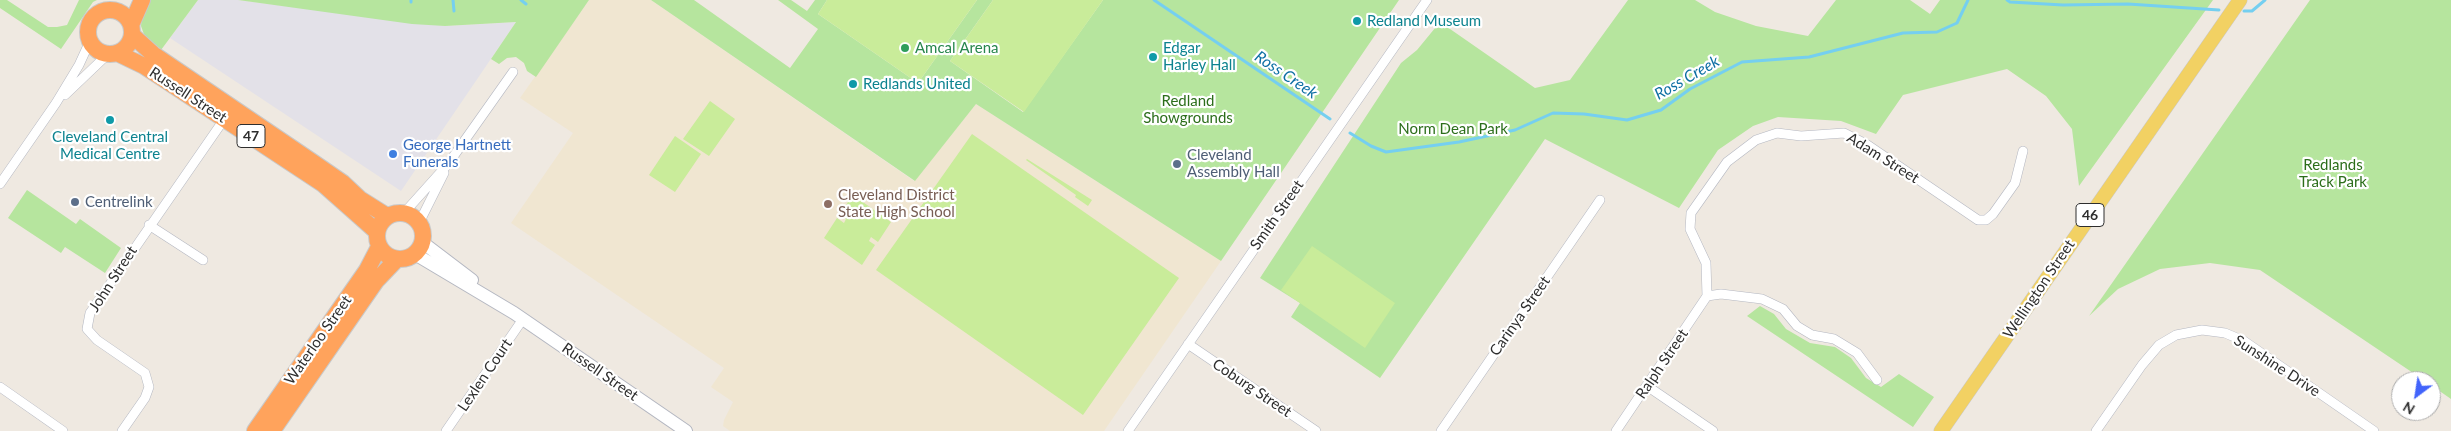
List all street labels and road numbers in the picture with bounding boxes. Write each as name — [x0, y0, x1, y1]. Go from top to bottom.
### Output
street label: Russell Street — [146, 63, 230, 127]
road number: 47 — [237, 124, 265, 148]
street label: Adam Street — [1844, 129, 1922, 187]
street label: Smith Street — [1246, 177, 1308, 253]
road number: 46 — [2076, 204, 2104, 226]
street label: Wellington Street — [1999, 236, 2079, 342]
street label: John Street — [85, 243, 141, 315]
street label: Carinya Street — [1486, 273, 1554, 359]
street label: Waterloo Street — [281, 292, 355, 388]
street label: Ralph Street — [1632, 326, 1692, 402]
street label: Sunshine Drive — [2231, 331, 2323, 401]
street label: Lexlen Court — [454, 335, 516, 415]
street label: Russell Street — [558, 339, 642, 405]
street label: Coburg Street — [1209, 355, 1295, 421]

